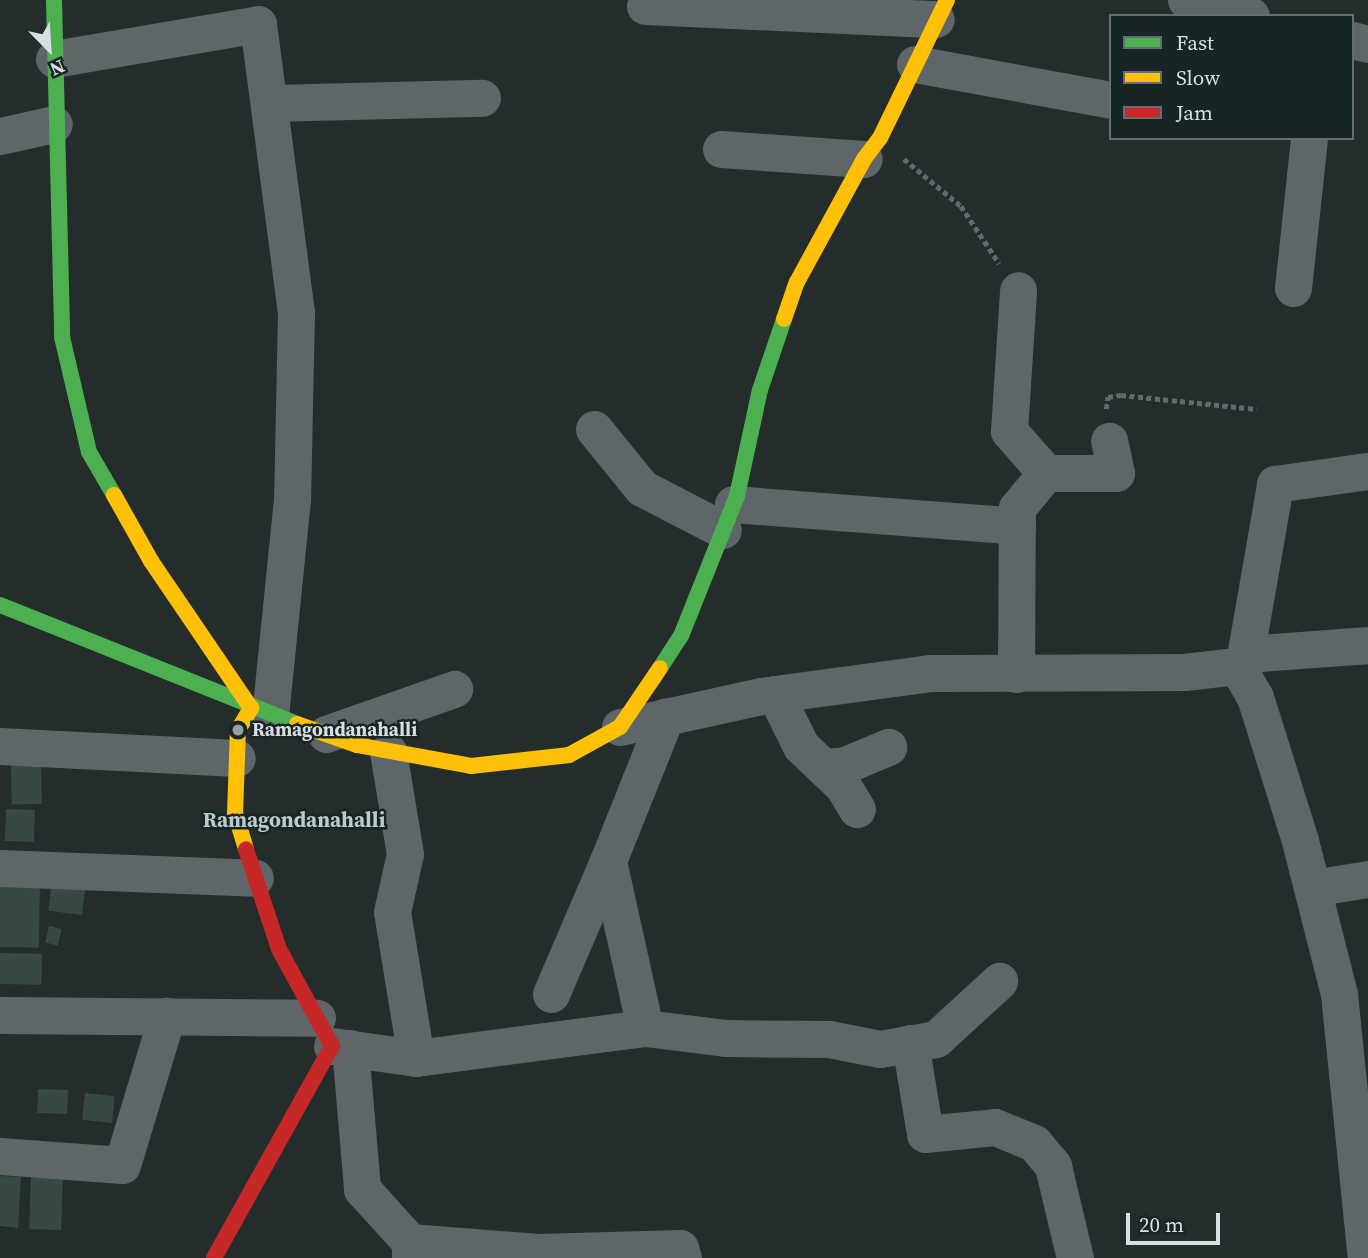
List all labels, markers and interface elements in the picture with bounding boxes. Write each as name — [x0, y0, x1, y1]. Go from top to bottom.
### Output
north arrow — [14, 14, 84, 84]
legend — [1109, 14, 1354, 140]
text: Fast — [1176, 28, 1214, 57]
text: N — [46, 53, 69, 83]
text: Slow — [1176, 63, 1220, 92]
text: Jam — [1176, 98, 1213, 127]
place label: Ramagondanahalli — [252, 719, 417, 741]
marker: Ramagondanahalli — [230, 722, 246, 738]
district label: Ramagondanahalli — [203, 807, 385, 833]
scale bar — [1130, 1198, 1224, 1242]
text: 20 m — [1139, 1210, 1184, 1239]

